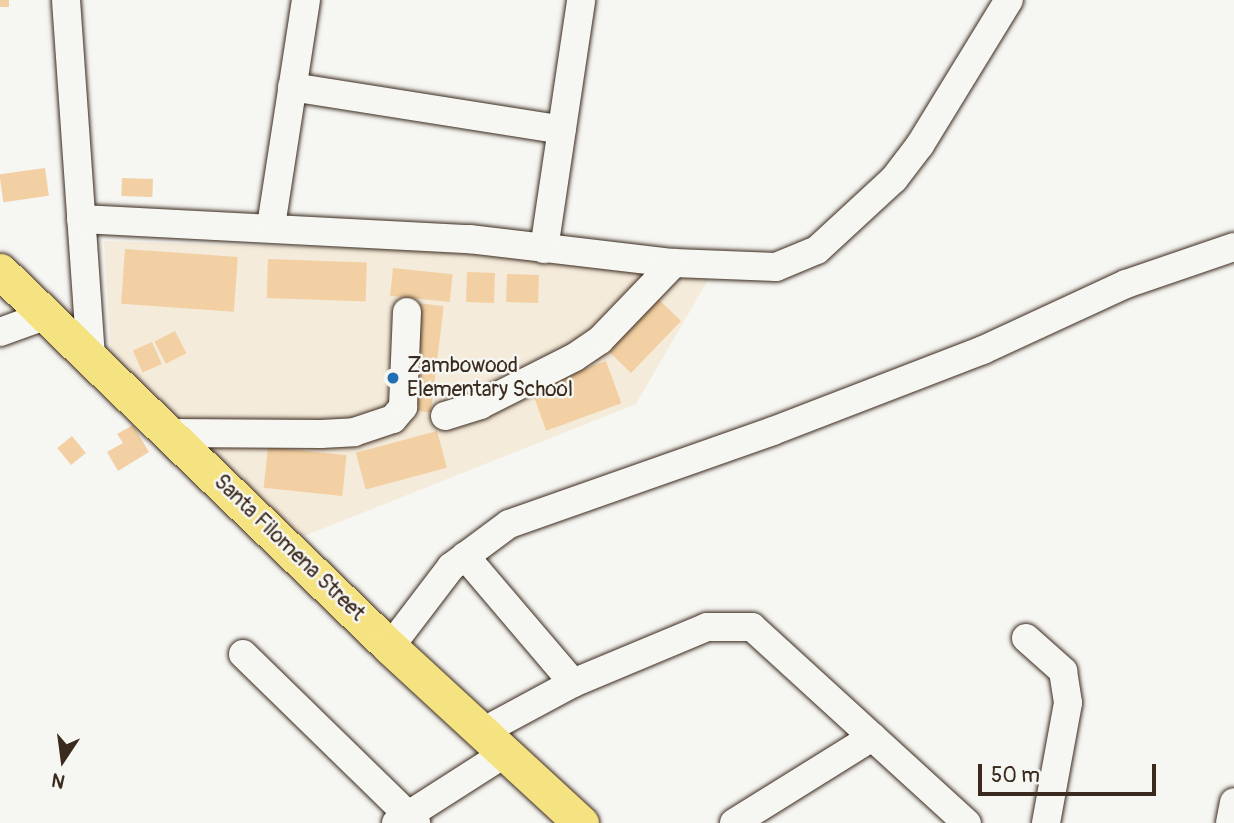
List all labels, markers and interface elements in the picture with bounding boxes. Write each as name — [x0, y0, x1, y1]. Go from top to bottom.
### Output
place label: Zambowood Elementary School — [407, 353, 573, 403]
marker: Zambowood Elementary School — [385, 370, 401, 386]
street label: Santa Filomena Street — [208, 470, 370, 626]
north arrow — [28, 725, 98, 795]
scale bar — [982, 750, 1160, 794]
text: 50 m — [991, 762, 1040, 789]
text: N — [49, 767, 67, 794]

